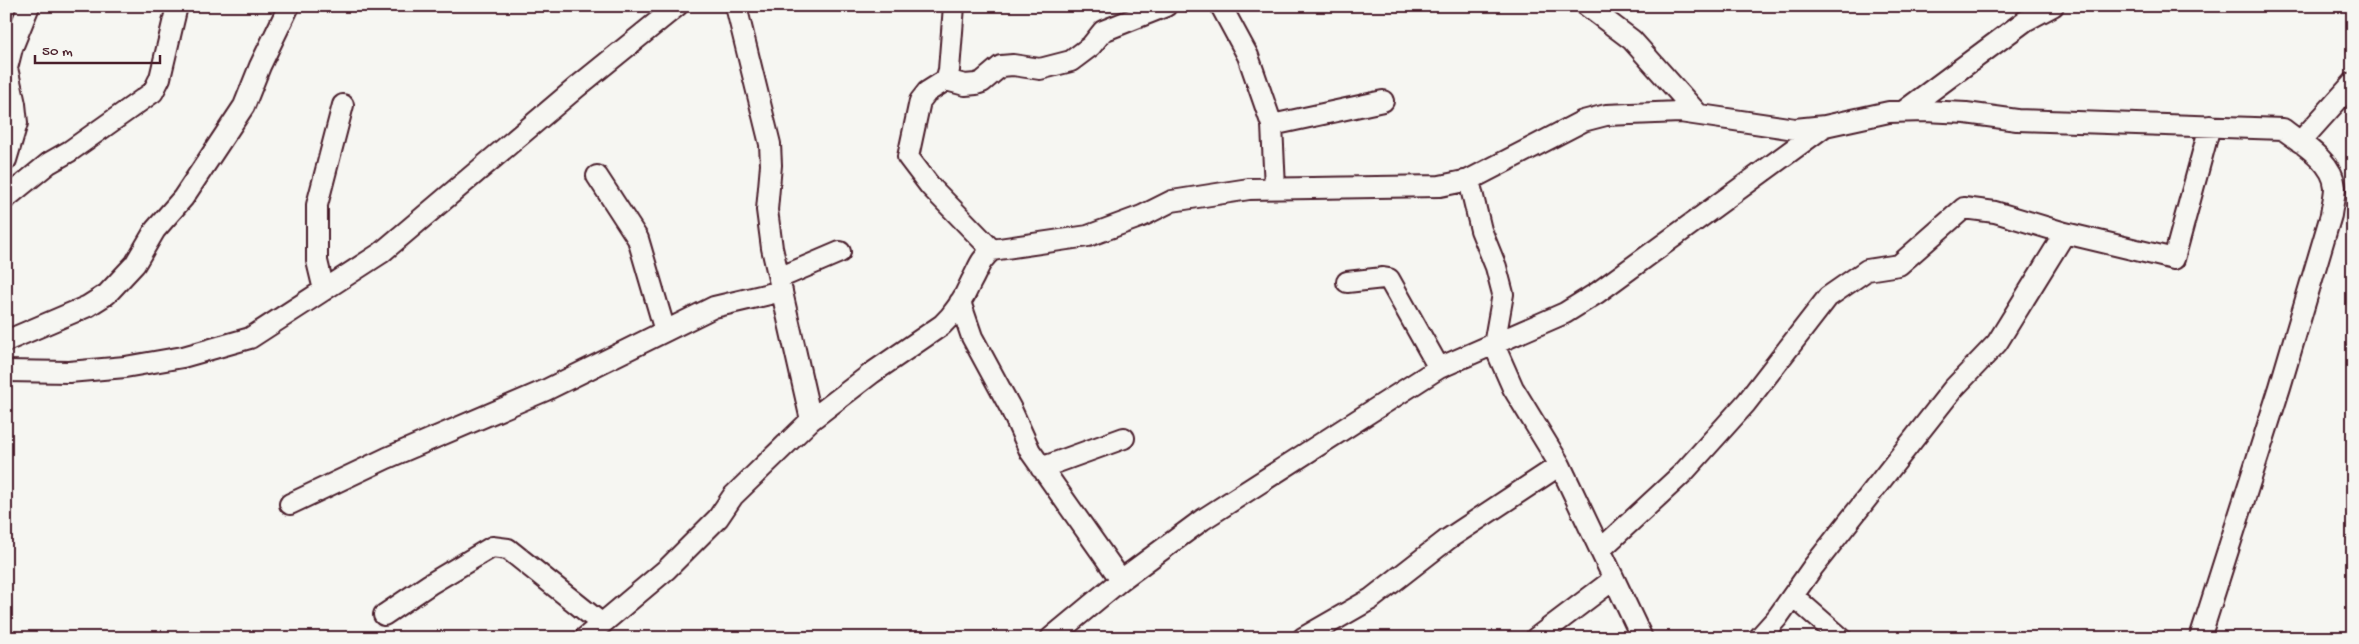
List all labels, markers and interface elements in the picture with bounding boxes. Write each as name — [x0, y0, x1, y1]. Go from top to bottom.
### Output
scale bar — [35, 32, 160, 64]
text: 50 m — [42, 43, 73, 61]

